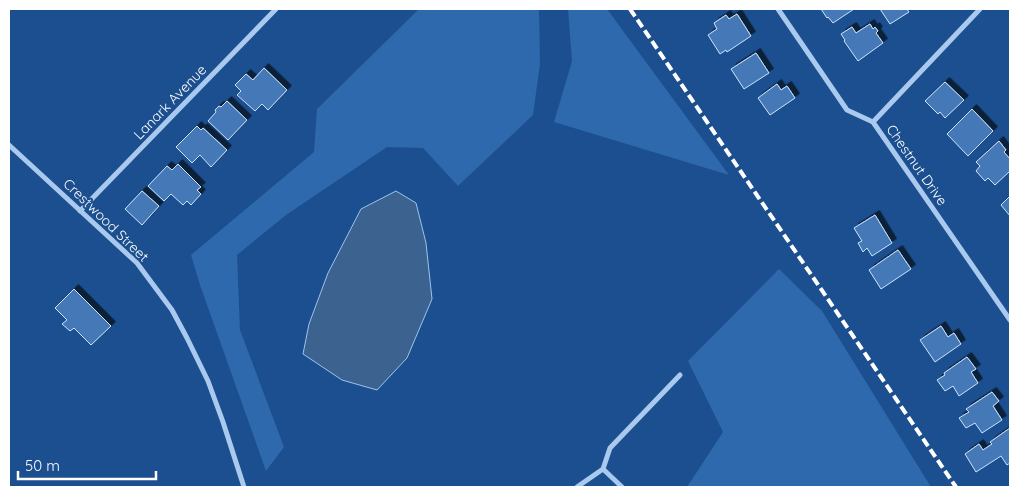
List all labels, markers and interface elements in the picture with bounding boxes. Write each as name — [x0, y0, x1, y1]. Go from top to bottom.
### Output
street label: Lanark Avenue — [130, 61, 210, 143]
street label: Chestnut Drive — [882, 121, 952, 209]
street label: Crestwood Street — [59, 175, 153, 266]
scale bar — [18, 448, 155, 480]
text: 50 m — [25, 456, 60, 475]

